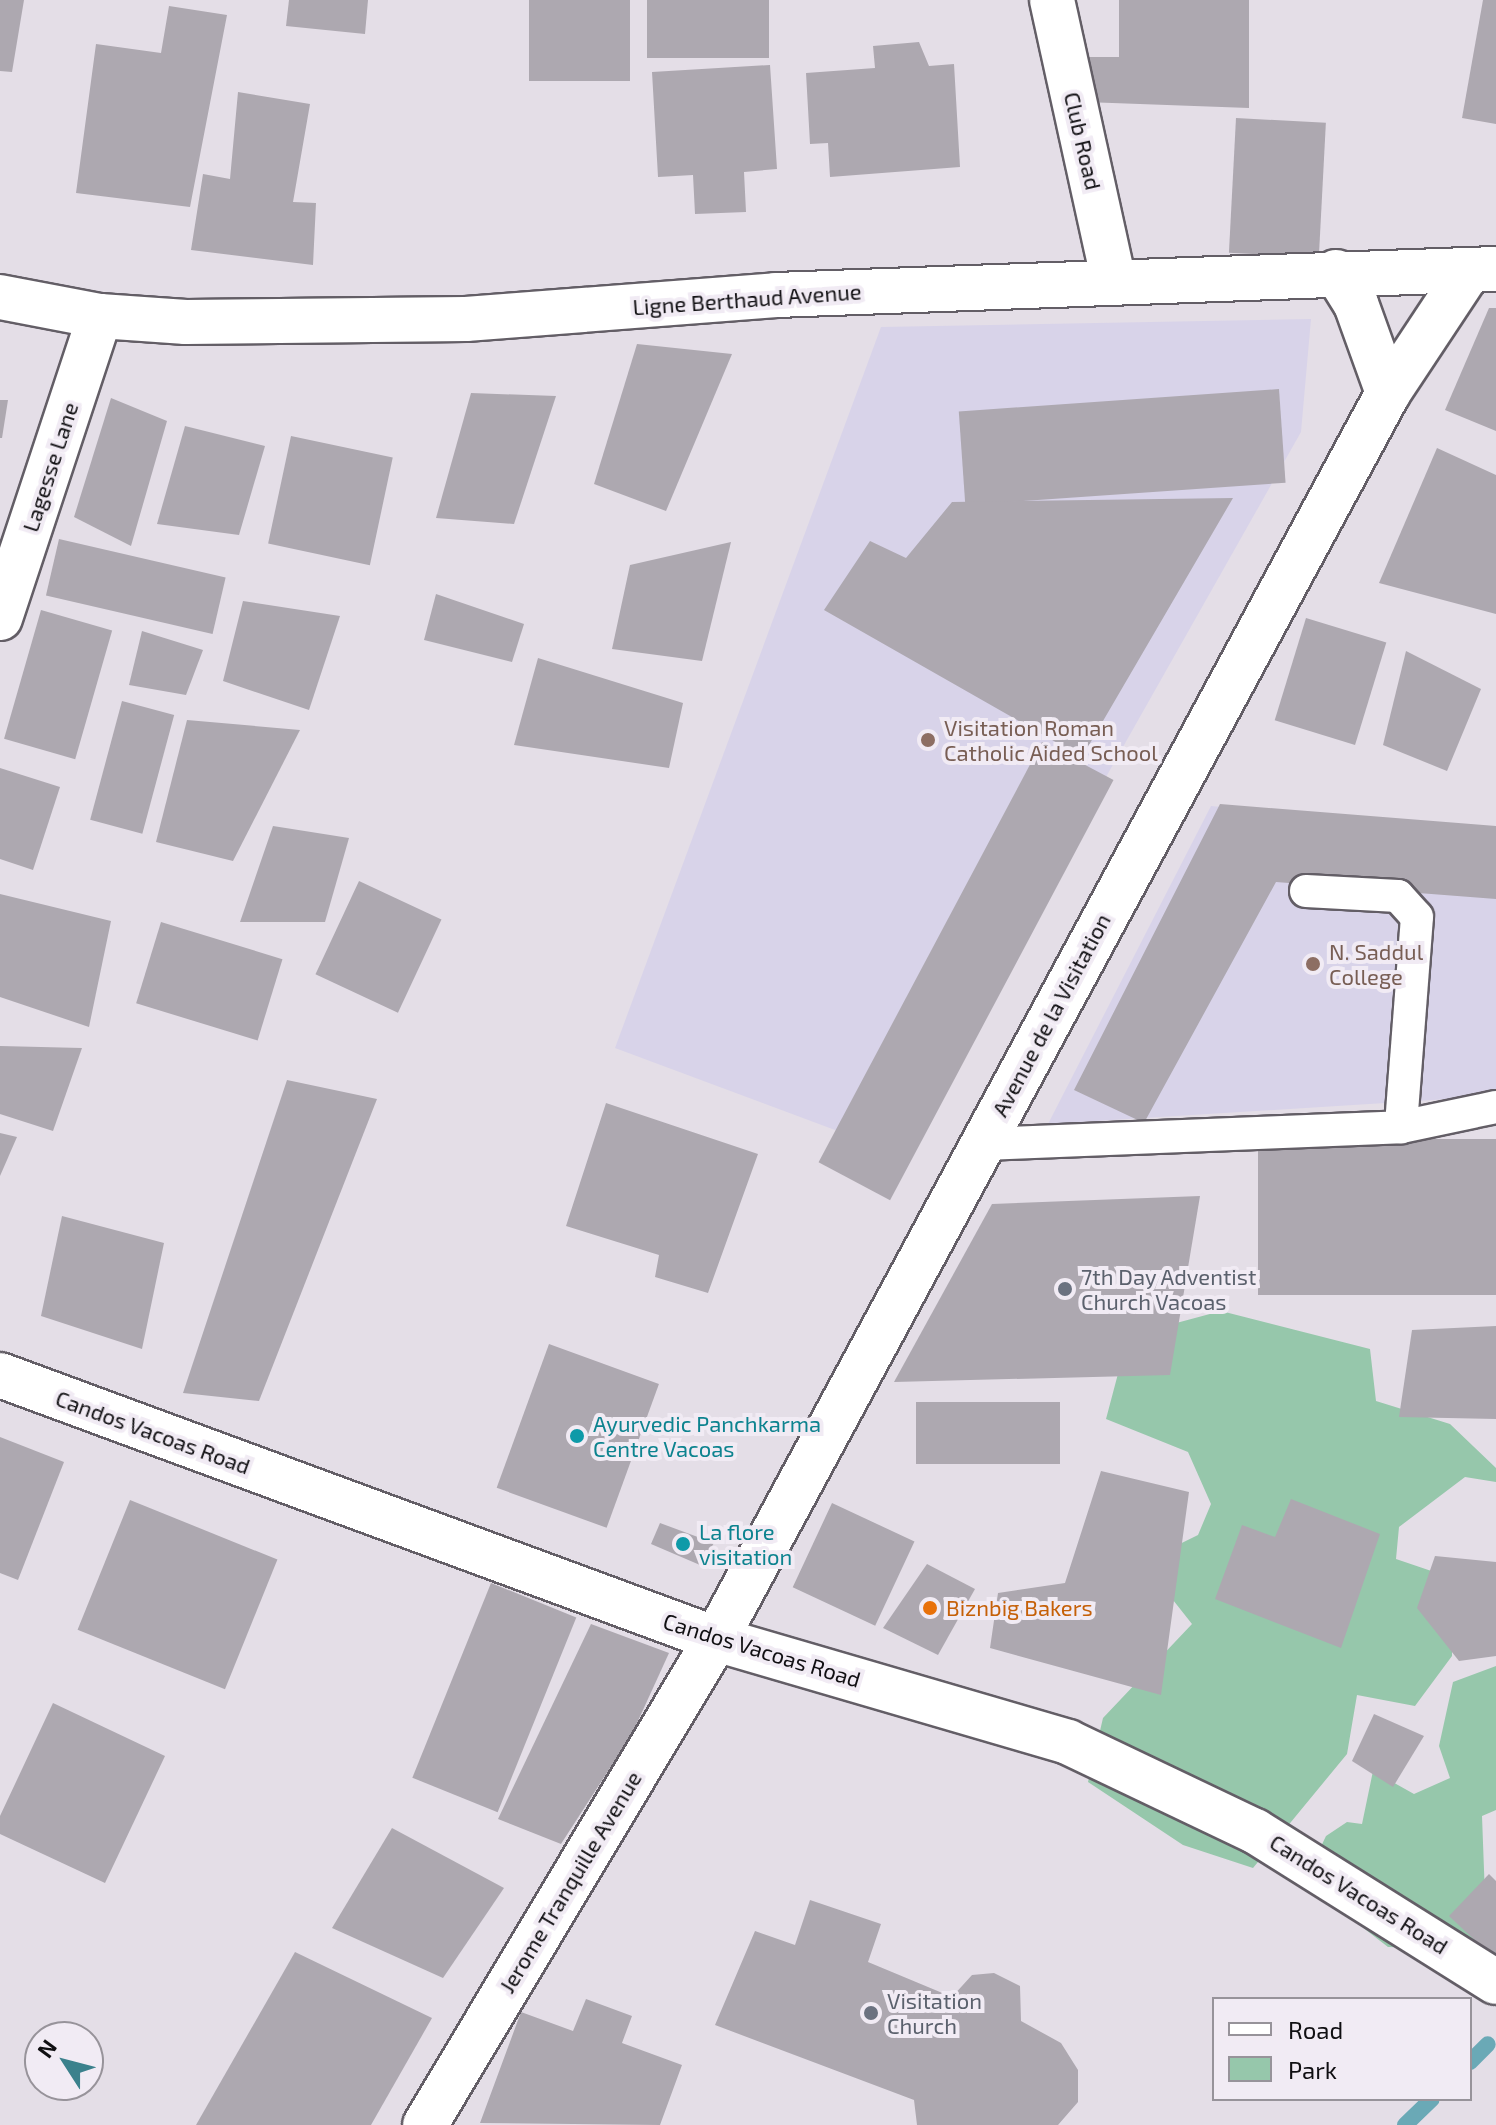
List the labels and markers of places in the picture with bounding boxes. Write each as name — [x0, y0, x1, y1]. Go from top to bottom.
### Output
place label: Visitation Roman Catholic Aided School — [944, 714, 1158, 766]
marker: Visitation Roman Catholic Aided School — [919, 731, 937, 749]
place label: N. Saddul College — [1329, 938, 1423, 990]
marker: N. Saddul College — [1304, 955, 1322, 973]
place label: 7th Day Adventist Church Vacoas — [1081, 1263, 1257, 1314]
marker: 7th Day Adventist Church Vacoas — [1056, 1280, 1074, 1298]
place label: Ayurvedic Panchkarma Centre Vacoas — [593, 1410, 821, 1462]
marker: Ayurvedic Panchkarma Centre Vacoas — [568, 1427, 586, 1445]
place label: La flore visitation — [699, 1518, 792, 1570]
marker: La flore visitation — [674, 1535, 692, 1553]
place label: Biznbig Bakers — [946, 1595, 1093, 1621]
marker: Biznbig Bakers — [921, 1599, 939, 1617]
place label: Visitation Church — [887, 1987, 982, 2038]
marker: Visitation Church — [862, 2004, 880, 2022]

